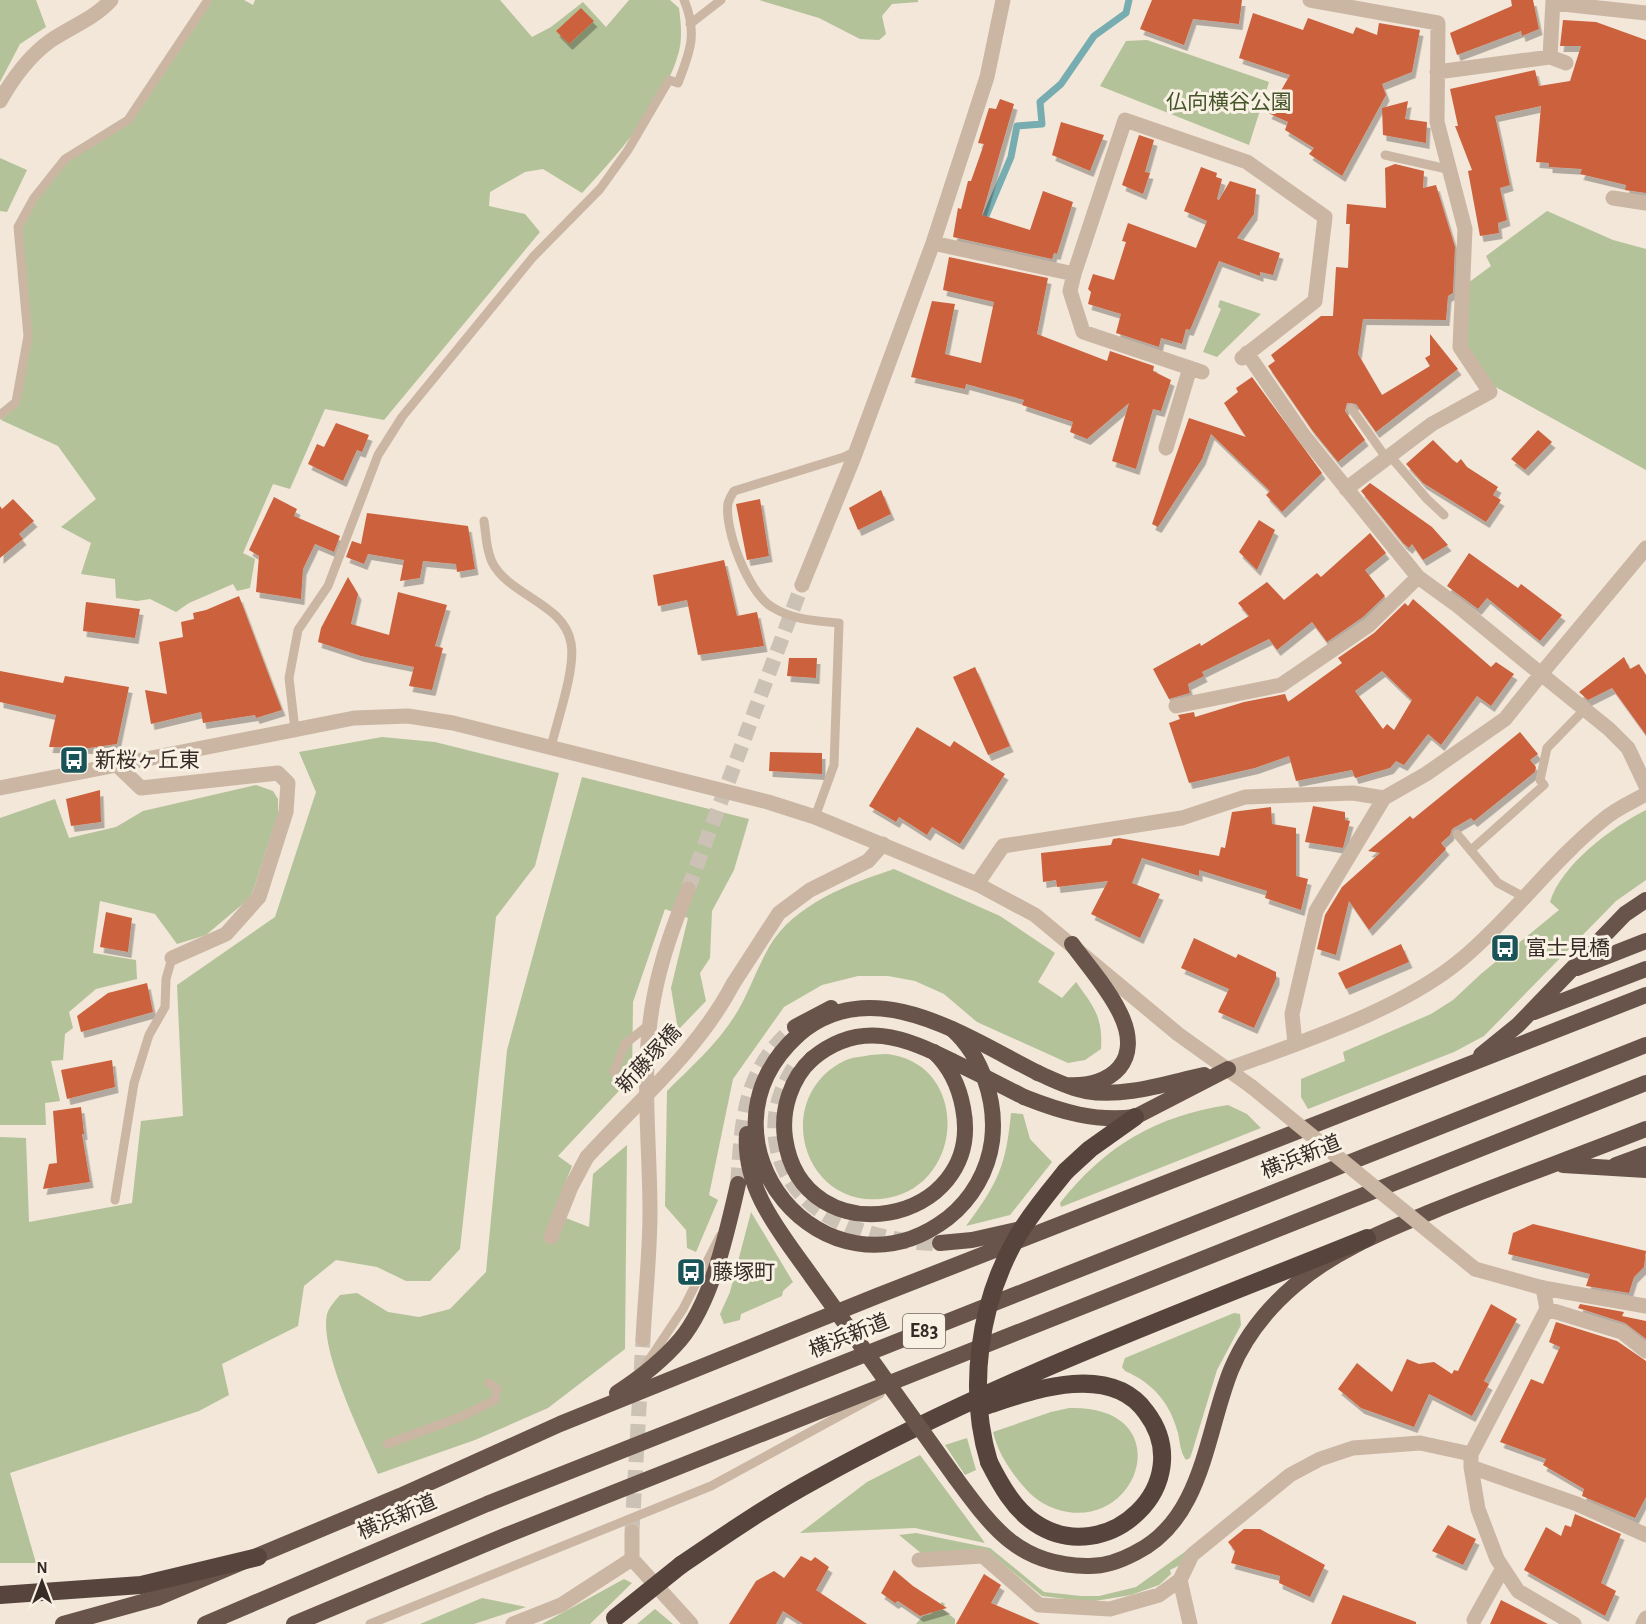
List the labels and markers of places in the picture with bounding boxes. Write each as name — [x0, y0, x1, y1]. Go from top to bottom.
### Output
bus stop icon: 新桜ヶ丘東 — [58, 744, 90, 776]
place label: 新桜ヶ丘東 — [95, 749, 200, 771]
bus stop icon: 富士見橋 — [1489, 932, 1521, 964]
place label: 富士見橋 — [1526, 937, 1610, 959]
bus stop icon: 藤塚町 — [675, 1256, 707, 1288]
place label: 藤塚町 — [712, 1261, 775, 1283]

